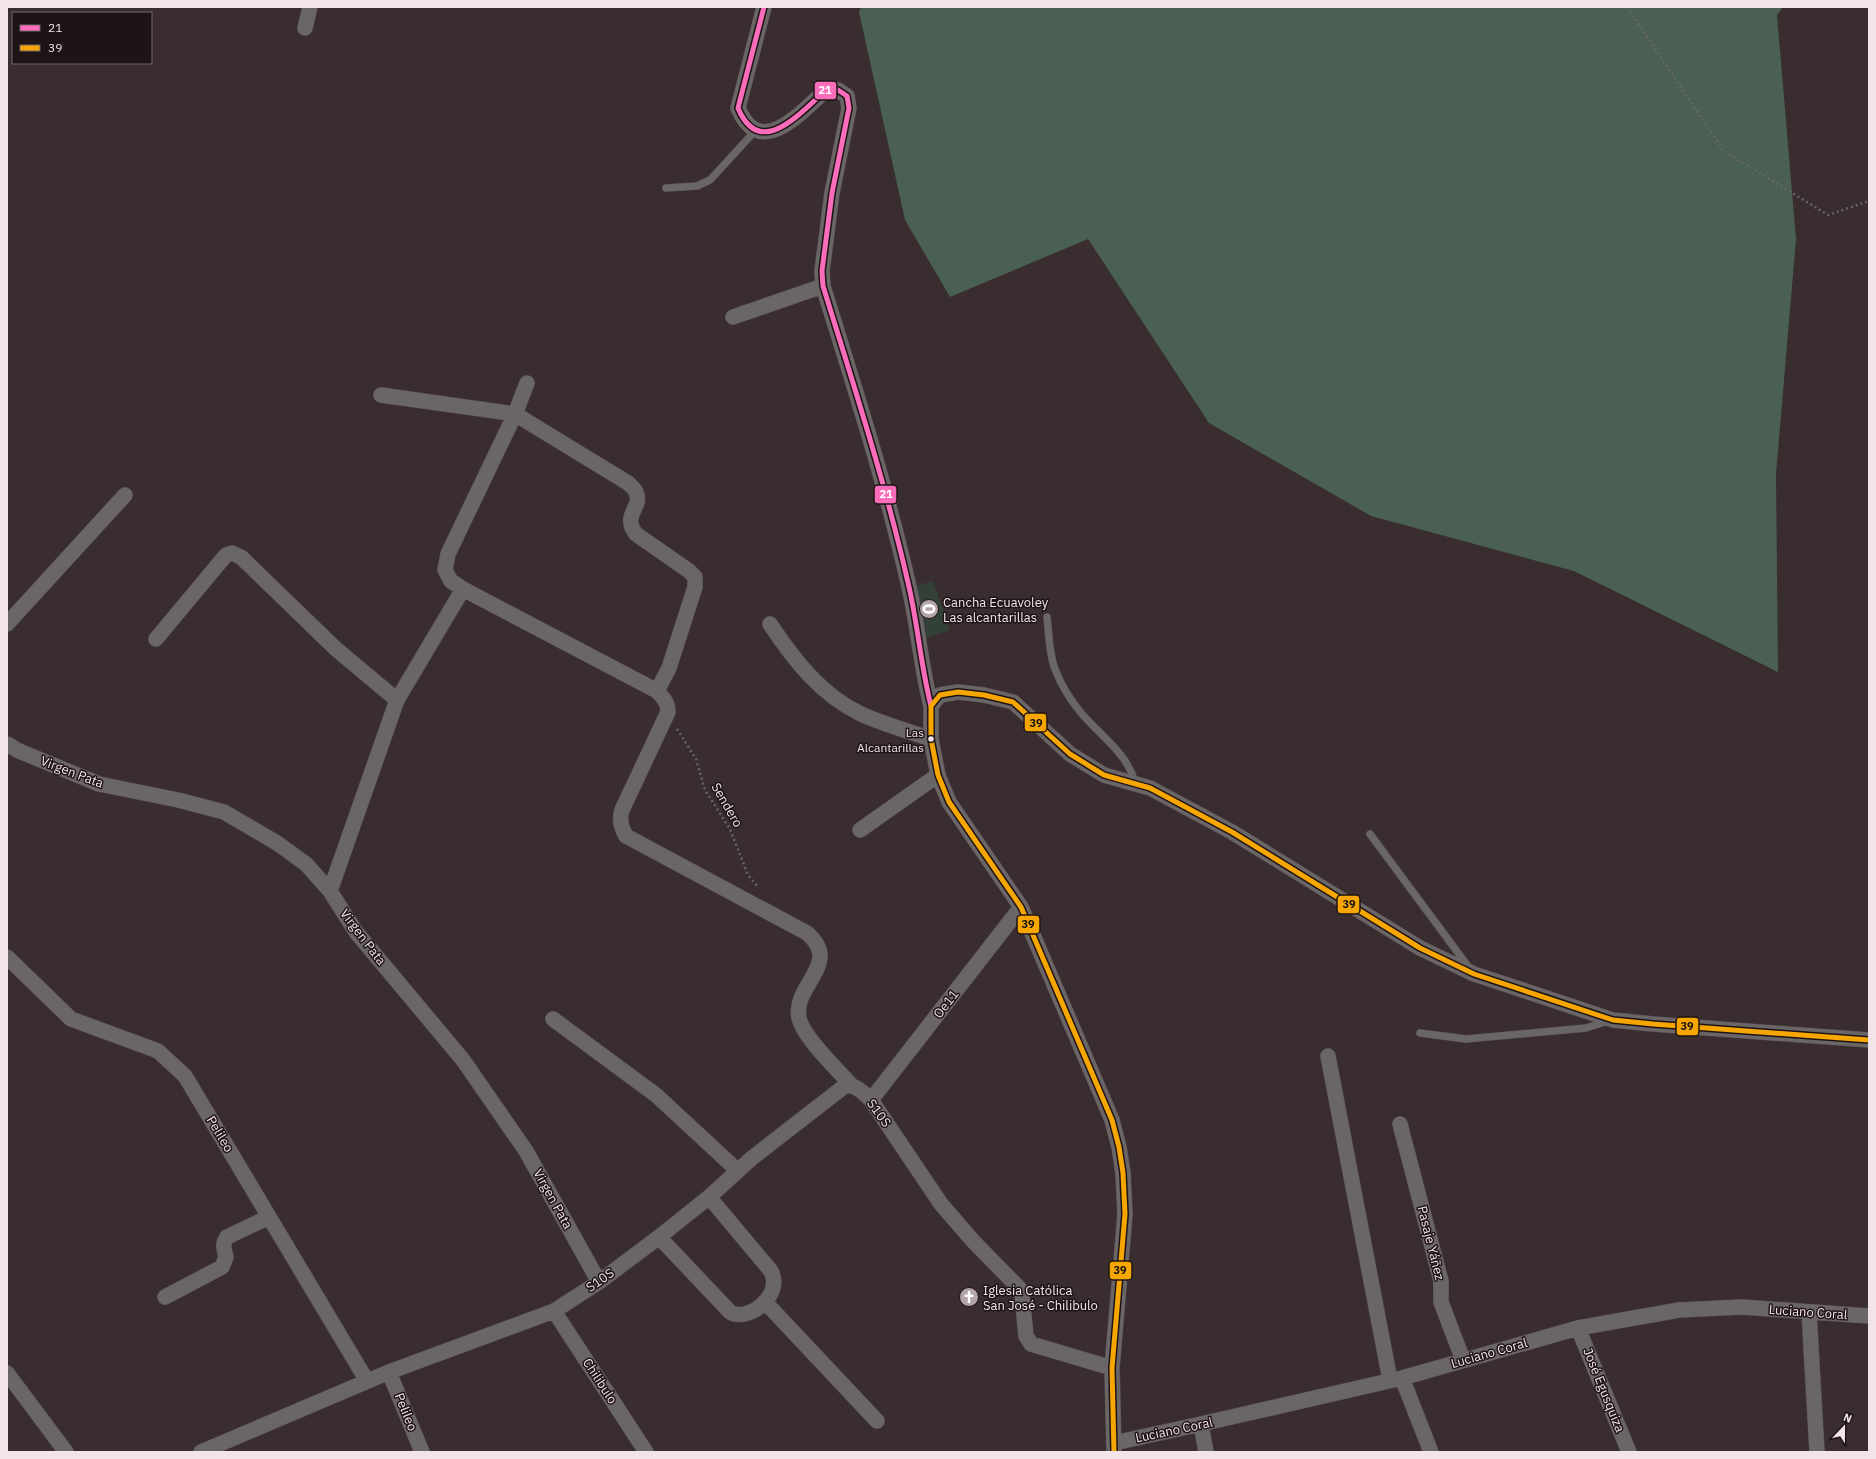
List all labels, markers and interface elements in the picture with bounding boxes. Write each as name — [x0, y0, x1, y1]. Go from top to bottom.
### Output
legend — [12, 12, 152, 64]
text: 21 — [48, 20, 62, 35]
text: 39 — [48, 40, 62, 55]
line badge: 21 — [814, 81, 837, 100]
text: 21 — [818, 83, 832, 97]
line badge: 21 — [874, 485, 897, 504]
text: 21 — [879, 487, 893, 501]
place label: Cancha Ecuavoley Las alcantarillas — [943, 594, 1049, 626]
sports icon: Cancha Ecuavoley Las alcantarillas — [918, 598, 940, 620]
line badge: 39 — [1024, 713, 1047, 732]
text: 39 — [1029, 716, 1043, 730]
place label: Las Alcantarillas — [857, 725, 924, 755]
marker: Las Alcantarillas — [926, 734, 936, 744]
street label: Virgen Pata — [38, 752, 106, 792]
street label: Sendero — [707, 780, 747, 830]
line badge: 39 — [1337, 895, 1360, 914]
text: 39 — [1342, 897, 1356, 911]
street label: Virgen Pata — [336, 905, 390, 969]
line badge: 39 — [1017, 915, 1040, 934]
text: 39 — [1021, 917, 1035, 931]
street label: Oe11 — [929, 986, 963, 1022]
line badge: 39 — [1676, 1017, 1699, 1036]
text: 39 — [1680, 1019, 1694, 1033]
street label: S10S — [863, 1096, 895, 1130]
street label: Pelileo — [203, 1113, 237, 1155]
street label: Virgen Pata — [530, 1166, 577, 1232]
street label: Pasaje Yáñez — [1414, 1204, 1448, 1282]
line badge: 39 — [1109, 1261, 1132, 1280]
text: 39 — [1113, 1263, 1127, 1277]
street label: S10S — [583, 1264, 617, 1296]
place label: Iglesia Católica San José - Chilibulo — [983, 1282, 1098, 1314]
church icon: Iglesia Católica San José - Chilibulo — [958, 1286, 980, 1308]
street label: Luciano Coral — [1768, 1301, 1848, 1323]
street label: Luciano Coral — [1449, 1334, 1530, 1372]
street label: José Egusquiza — [1579, 1345, 1629, 1435]
street label: Chilibulo — [579, 1355, 621, 1407]
street label: Pelileo — [391, 1391, 421, 1433]
north arrow — [1824, 1407, 1864, 1447]
text: N — [1841, 1410, 1854, 1426]
street label: Luciano Coral — [1134, 1413, 1215, 1447]

